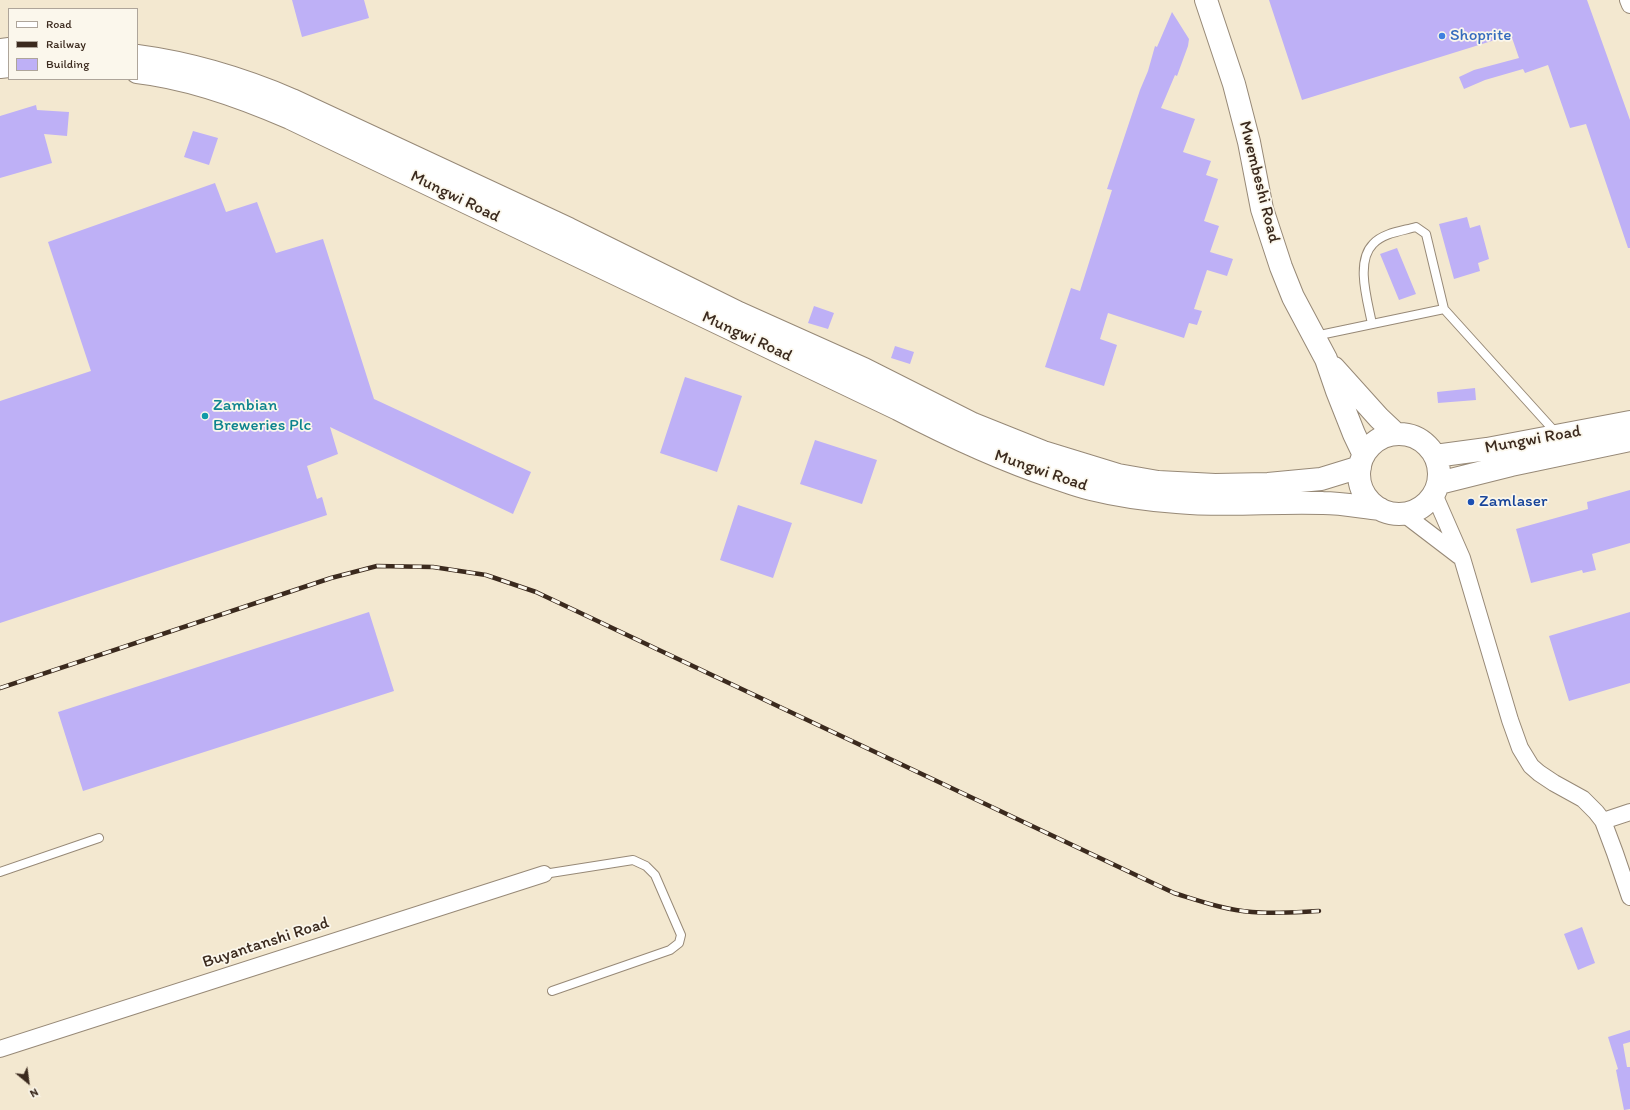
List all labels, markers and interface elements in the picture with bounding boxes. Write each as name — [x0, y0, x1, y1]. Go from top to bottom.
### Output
legend — [8, 8, 138, 80]
text: Road — [46, 17, 72, 31]
place label: Shoprite — [1450, 26, 1511, 46]
marker: Shoprite — [1437, 31, 1447, 41]
text: Railway — [46, 37, 86, 51]
text: Building — [46, 57, 89, 71]
street label: Mwembeshi Road — [1234, 119, 1284, 245]
street label: Mungwi Road — [407, 166, 503, 228]
street label: Mungwi Road — [699, 307, 795, 367]
place label: Zambian Breweries Plc — [213, 396, 311, 436]
marker: Zambian Breweries Plc — [200, 411, 210, 421]
street label: Mungwi Road — [1483, 422, 1583, 458]
street label: Mungwi Road — [992, 446, 1090, 496]
place label: Zamlaser — [1479, 492, 1548, 512]
marker: Zamlaser — [1466, 497, 1476, 507]
street label: Buyantanshi Road — [200, 913, 332, 973]
north arrow — [8, 1062, 48, 1102]
text: N — [28, 1085, 40, 1100]

